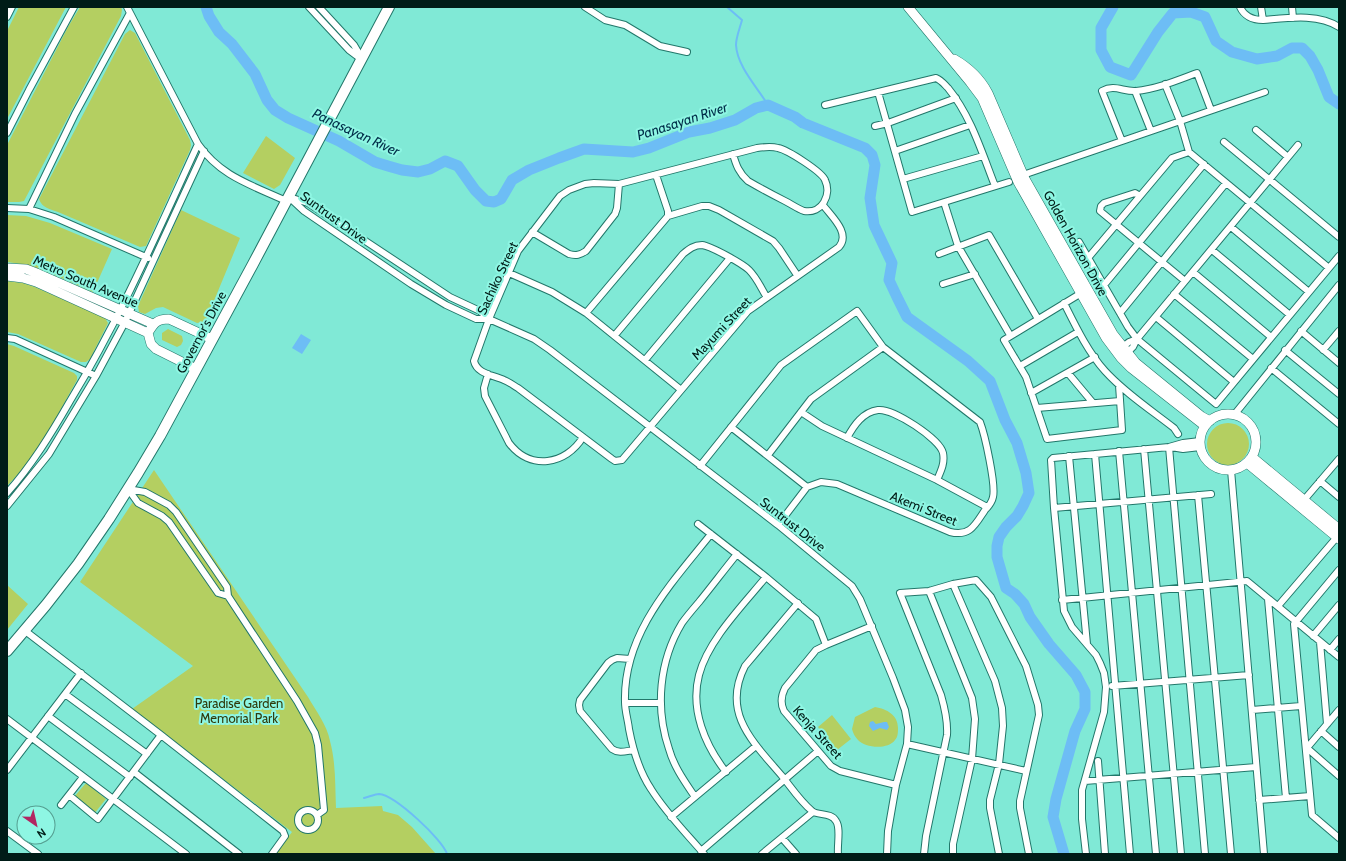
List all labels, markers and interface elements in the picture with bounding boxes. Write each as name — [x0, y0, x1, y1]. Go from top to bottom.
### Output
water label: Panasayan River — [634, 98, 730, 144]
water label: Panasayan River — [310, 104, 403, 160]
street label: Suntrust Drive — [297, 187, 371, 247]
street label: Golden Horizon Drive — [1040, 187, 1112, 299]
street label: Sachiko Street — [473, 238, 521, 317]
street label: Metro South Avenue — [31, 252, 141, 310]
street label: Governor's Drive — [173, 288, 230, 376]
street label: Mayumi Street — [688, 293, 755, 363]
street label: Akemi Street — [888, 487, 960, 529]
street label: Suntrust Drive — [757, 493, 829, 555]
park label: Paradise Garden Memorial Park — [195, 695, 283, 726]
street label: Kenja Street — [789, 702, 846, 763]
north arrow — [16, 805, 56, 845]
text: N — [34, 825, 49, 841]

